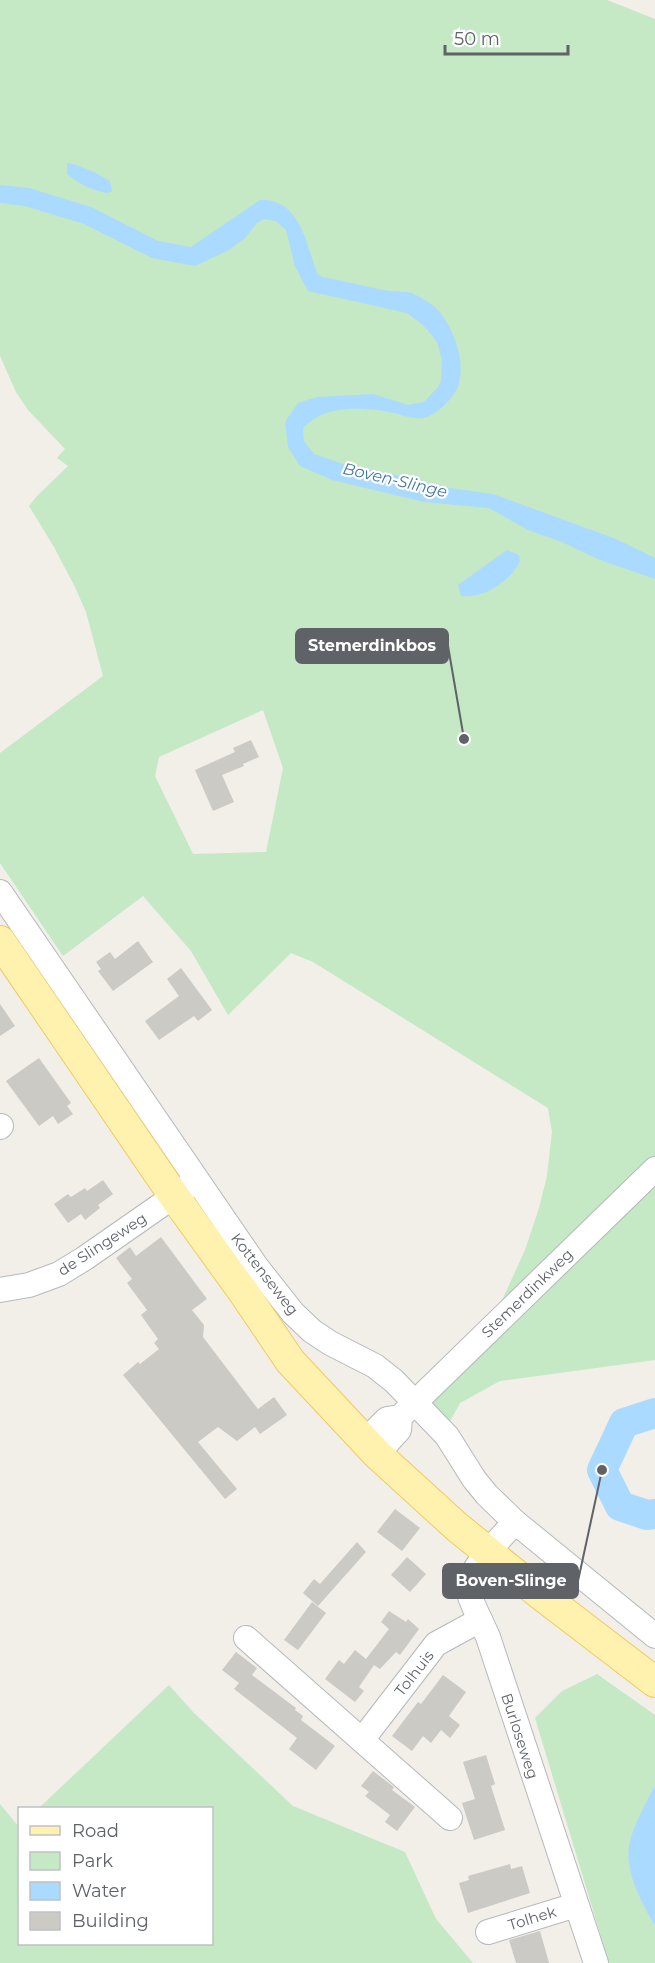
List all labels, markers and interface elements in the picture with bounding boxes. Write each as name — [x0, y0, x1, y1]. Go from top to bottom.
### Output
scale bar — [445, 18, 568, 56]
text: 50 m — [454, 28, 500, 50]
water label: Boven-Slinge — [341, 459, 449, 501]
callout: Stemerdinkbos — [296, 629, 448, 663]
text: Stemerdinkbos — [308, 636, 437, 655]
street label: de Slingeweg — [54, 1208, 150, 1280]
street label: Kottenseweg — [227, 1229, 303, 1319]
street label: Stemerdinkweg — [477, 1244, 577, 1342]
callout: Boven-Slinge — [443, 1564, 578, 1598]
text: Boven-Slinge — [455, 1571, 567, 1590]
street label: Tolhuis — [390, 1646, 438, 1700]
street label: Burloseweg — [497, 1691, 543, 1781]
legend — [18, 1807, 213, 1945]
text: Road — [72, 1820, 119, 1842]
text: Park — [72, 1850, 113, 1872]
text: Water — [72, 1880, 127, 1902]
street label: Tolhek — [506, 1902, 558, 1934]
text: Building — [72, 1910, 149, 1932]

